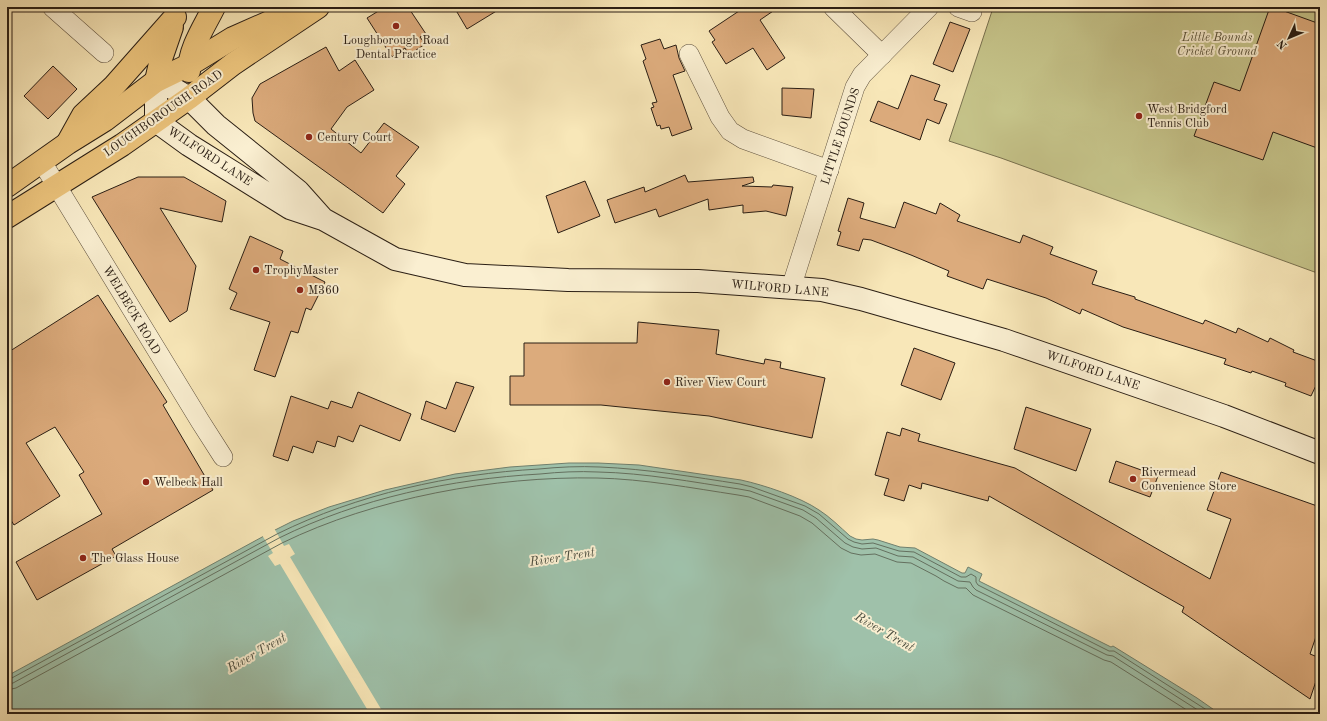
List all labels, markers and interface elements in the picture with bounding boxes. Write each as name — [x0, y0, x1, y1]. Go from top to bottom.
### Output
north arrow — [1269, 18, 1309, 58]
marker: Loughborough Road Dental Practice — [391, 21, 401, 31]
park label: Little Bounds Cricket Ground — [1177, 32, 1258, 58]
place label: Loughborough Road Dental Practice — [343, 35, 449, 61]
text: N — [1276, 37, 1290, 51]
street label: LOUGHBOROUGH ROAD — [102, 68, 225, 159]
street label: LITTLE BOUNDS — [820, 86, 862, 186]
place label: West Bridgford Tennis Club — [1147, 104, 1227, 130]
marker: West Bridgford Tennis Club — [1134, 111, 1144, 121]
street label: WILFORD LANE — [165, 125, 254, 189]
marker: Century Court — [304, 132, 314, 142]
place label: Century Court — [317, 132, 392, 144]
street label: WELBECK ROAD — [100, 264, 162, 357]
marker: TrophyMaster — [251, 265, 261, 275]
place label: TrophyMaster — [264, 265, 338, 277]
street label: WILFORD LANE — [731, 279, 829, 299]
marker: M360 — [295, 285, 305, 295]
place label: M360 — [308, 285, 339, 297]
street label: WILFORD LANE — [1044, 349, 1141, 393]
marker: River View Court — [662, 377, 672, 387]
place label: River View Court — [675, 377, 766, 389]
place label: Rivermead Convenience Store — [1141, 467, 1237, 493]
marker: Rivermead Convenience Store — [1128, 474, 1138, 484]
marker: Welbeck Hall — [141, 477, 151, 487]
place label: Welbeck Hall — [154, 477, 223, 489]
water label: River Trent — [528, 546, 597, 569]
marker: The Glass House — [78, 553, 88, 563]
place label: The Glass House — [91, 553, 180, 565]
water label: River Trent — [852, 610, 917, 655]
water label: River Trent — [224, 631, 289, 676]

